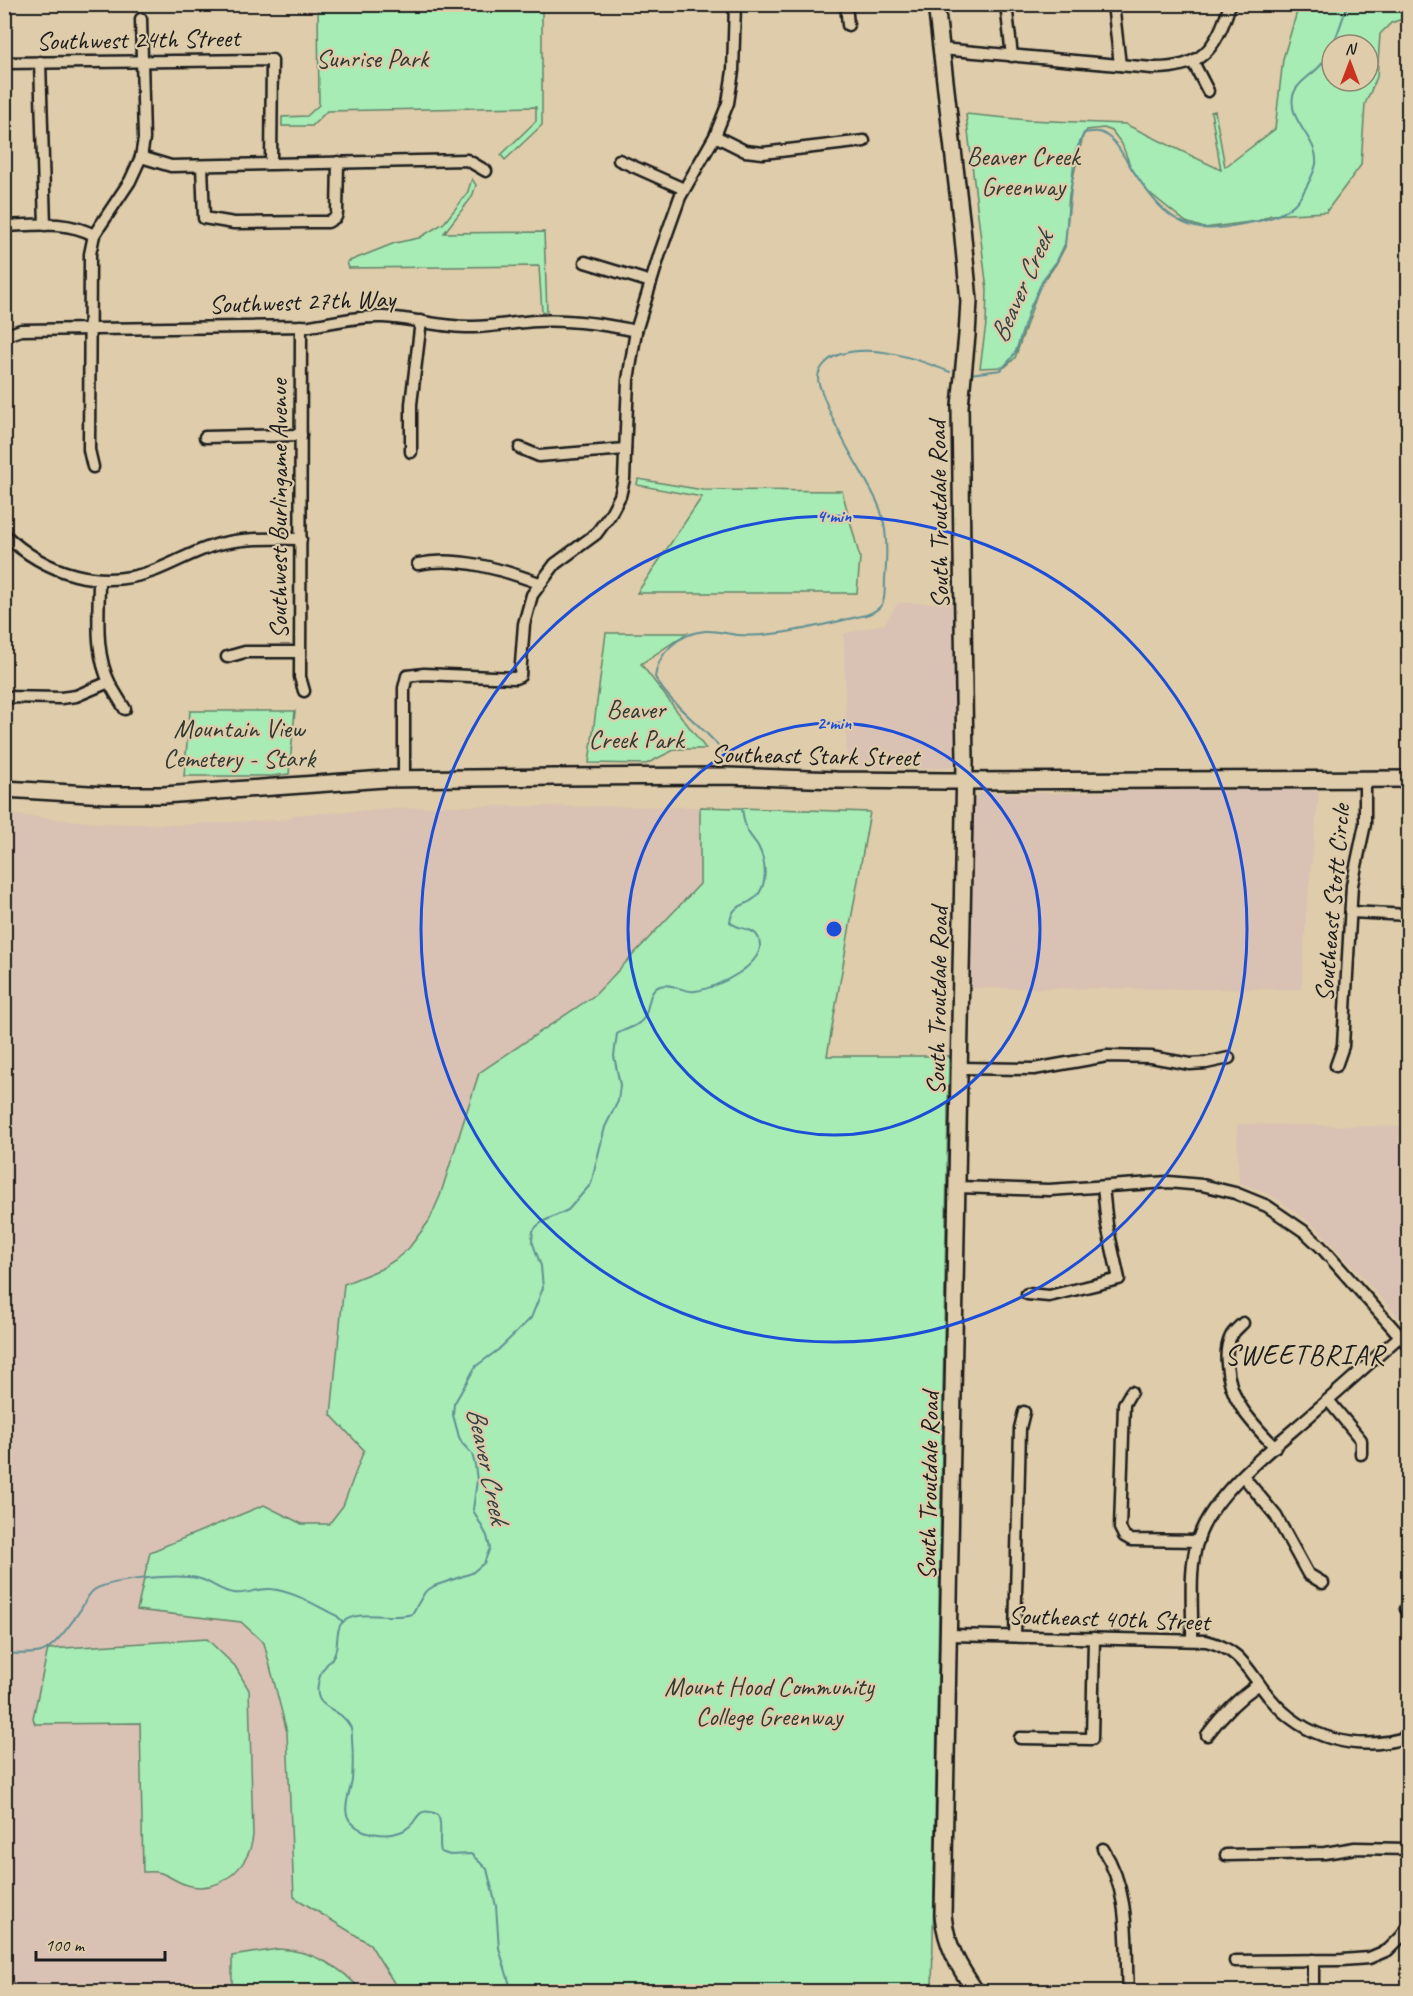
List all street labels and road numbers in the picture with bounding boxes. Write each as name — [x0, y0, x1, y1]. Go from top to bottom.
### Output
street label: Southwest 24th Street — [36, 21, 242, 58]
street label: Southwest 27th Way — [208, 282, 398, 321]
street label: Southwest Burlingame Avenue — [262, 377, 295, 639]
street label: South Troutdale Road — [920, 417, 957, 609]
street label: Southeast Stark Street — [711, 737, 922, 774]
street label: Southeast Stott Circle — [1307, 800, 1358, 1003]
street label: South Troutdale Road — [919, 903, 956, 1095]
street label: South Troutdale Road — [910, 1388, 947, 1580]
street label: Southeast 40th Street — [1008, 1598, 1213, 1639]

